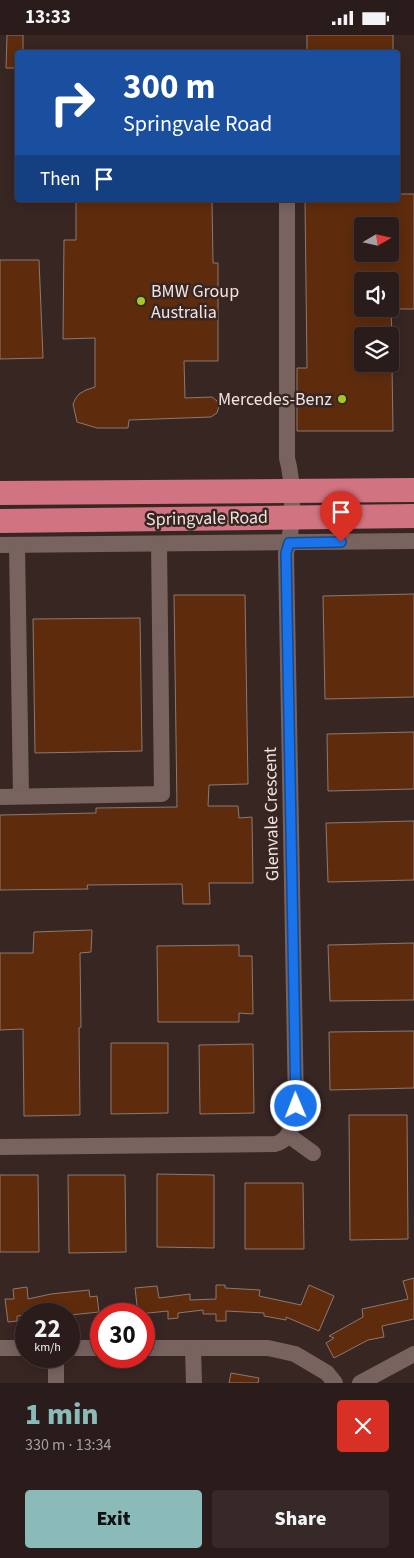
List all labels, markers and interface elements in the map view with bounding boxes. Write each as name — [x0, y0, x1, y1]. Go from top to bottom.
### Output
text: 13:33 — [25, 4, 71, 31]
text: 300 m — [123, 62, 215, 112]
icon: right — [40, 70, 105, 135]
text: Springvale Road — [123, 108, 272, 140]
icon: arrive — [90, 165, 118, 193]
text: Then — [40, 166, 80, 193]
north arrow — [354, 217, 399, 263]
map controls — [354, 217, 399, 372]
button: sound — [354, 272, 399, 317]
place label: BMW Group Australia — [151, 279, 239, 325]
marker: BMW Group Australia — [135, 295, 147, 307]
button: layers — [354, 327, 399, 372]
place label: Mercedes-Benz — [218, 387, 332, 412]
marker: Mercedes-Benz — [336, 393, 348, 405]
pin — [320, 491, 362, 542]
icon: arrive — [327, 498, 355, 526]
street label: Springvale Road — [146, 505, 268, 532]
street label: Glenvale Crescent — [258, 747, 285, 881]
position arrow — [269, 1079, 321, 1131]
speed limit sign: 30 — [90, 1303, 155, 1368]
text: 22 — [34, 1311, 61, 1347]
text: km/h — [34, 1339, 61, 1356]
text: 1 min — [25, 1393, 99, 1436]
button: close — [337, 1400, 389, 1452]
text: 330 m · 13:34 — [25, 1434, 112, 1456]
button: Exit — [25, 1490, 202, 1548]
button: Share — [212, 1490, 389, 1548]

